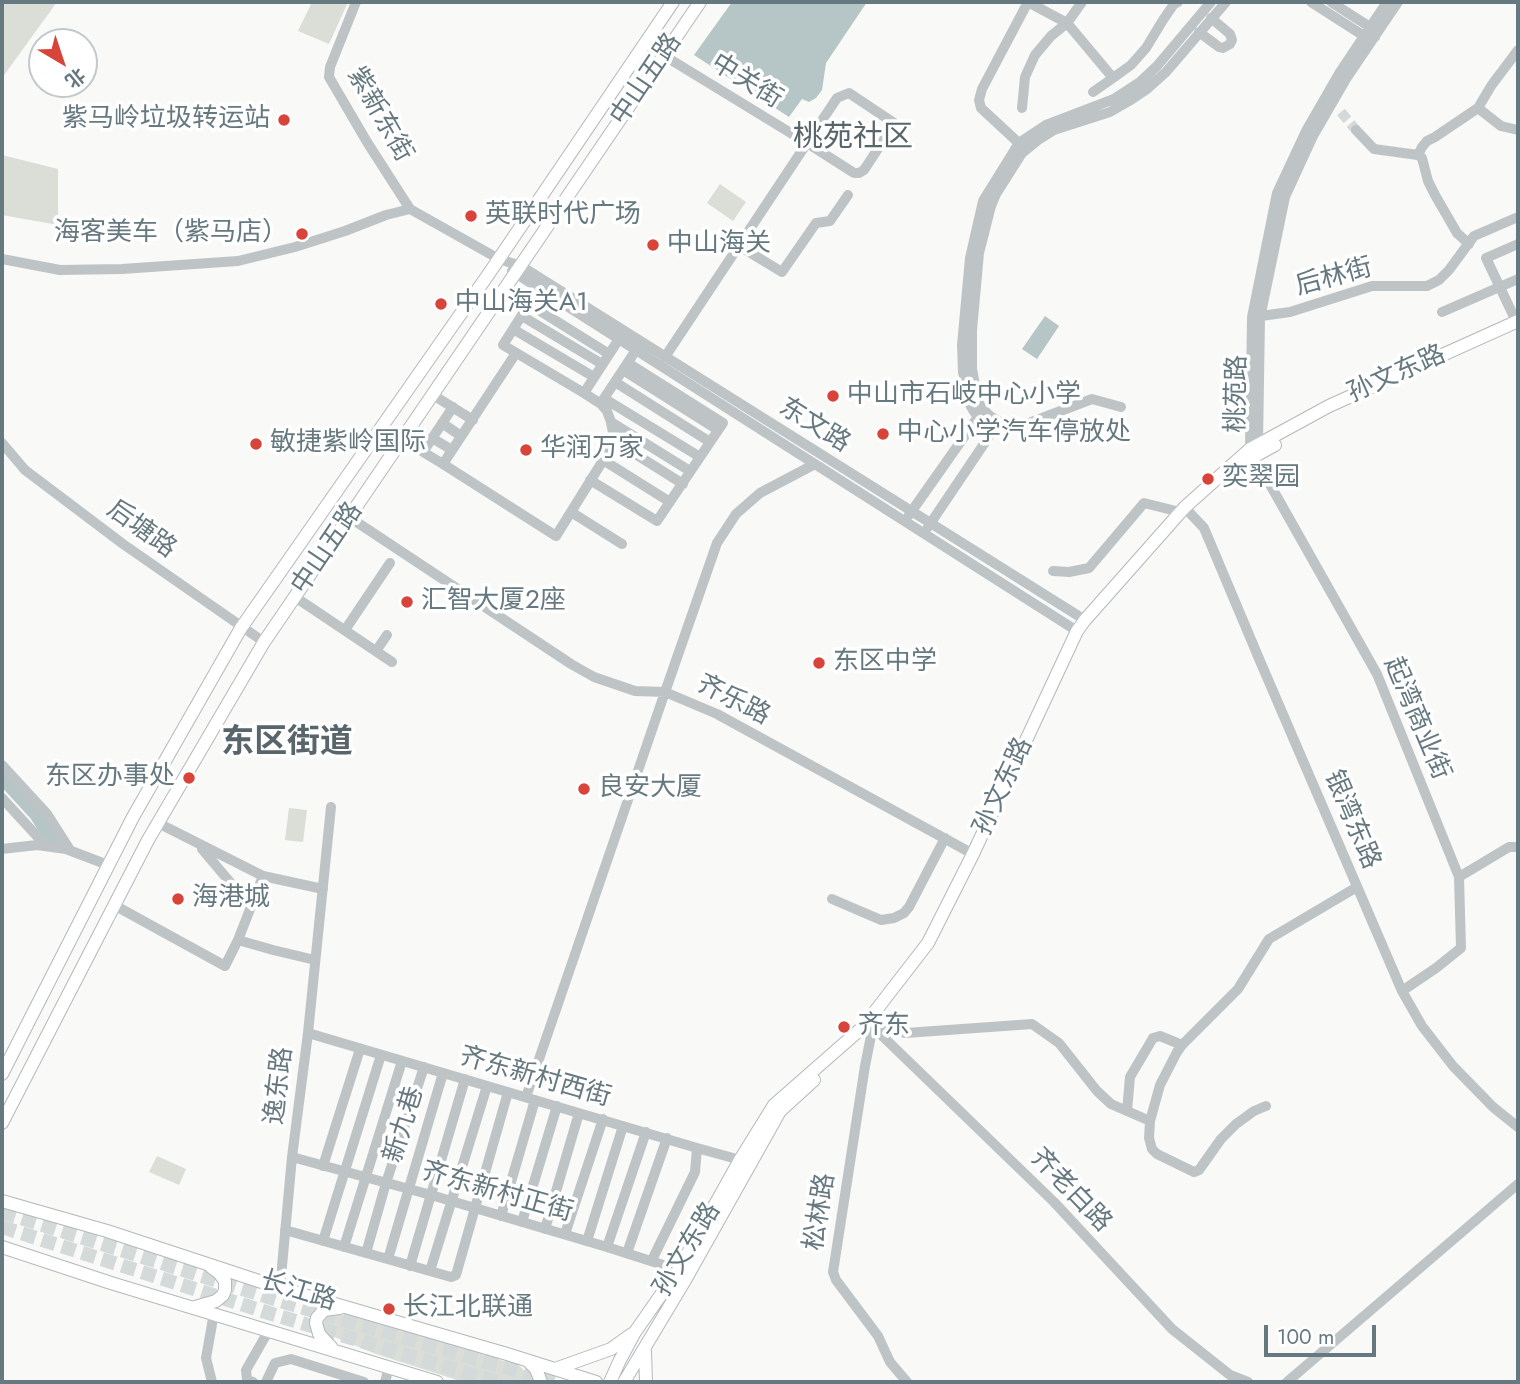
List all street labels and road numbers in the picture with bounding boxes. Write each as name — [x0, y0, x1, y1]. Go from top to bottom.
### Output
street label: 中山五路 — [605, 28, 689, 132]
street label: 中关街 — [705, 48, 787, 116]
street label: 紫新东街 — [339, 62, 419, 168]
street label: 后林街 — [1292, 253, 1376, 303]
street label: 孙文东路 — [1343, 340, 1451, 410]
street label: 桃苑路 — [1222, 355, 1254, 433]
street label: 东文路 — [773, 392, 855, 460]
street label: 后塘路 — [100, 494, 182, 566]
street label: 中山五路 — [286, 497, 370, 601]
street label: 起湾商业街 — [1376, 653, 1456, 785]
street label: 齐乐路 — [691, 669, 775, 733]
street label: 孙文东路 — [968, 733, 1040, 841]
street label: 银湾东路 — [1316, 766, 1386, 874]
street label: 齐东新村西街 — [456, 1042, 614, 1114]
street label: 逸东路 — [260, 1045, 300, 1127]
street label: 新九巷 — [379, 1083, 431, 1167]
street label: 齐老白路 — [1023, 1143, 1117, 1239]
street label: 齐东新村正街 — [418, 1157, 576, 1229]
street label: 松林路 — [799, 1171, 843, 1253]
street label: 孙文东路 — [648, 1197, 728, 1303]
street label: 长江路 — [256, 1266, 340, 1318]

